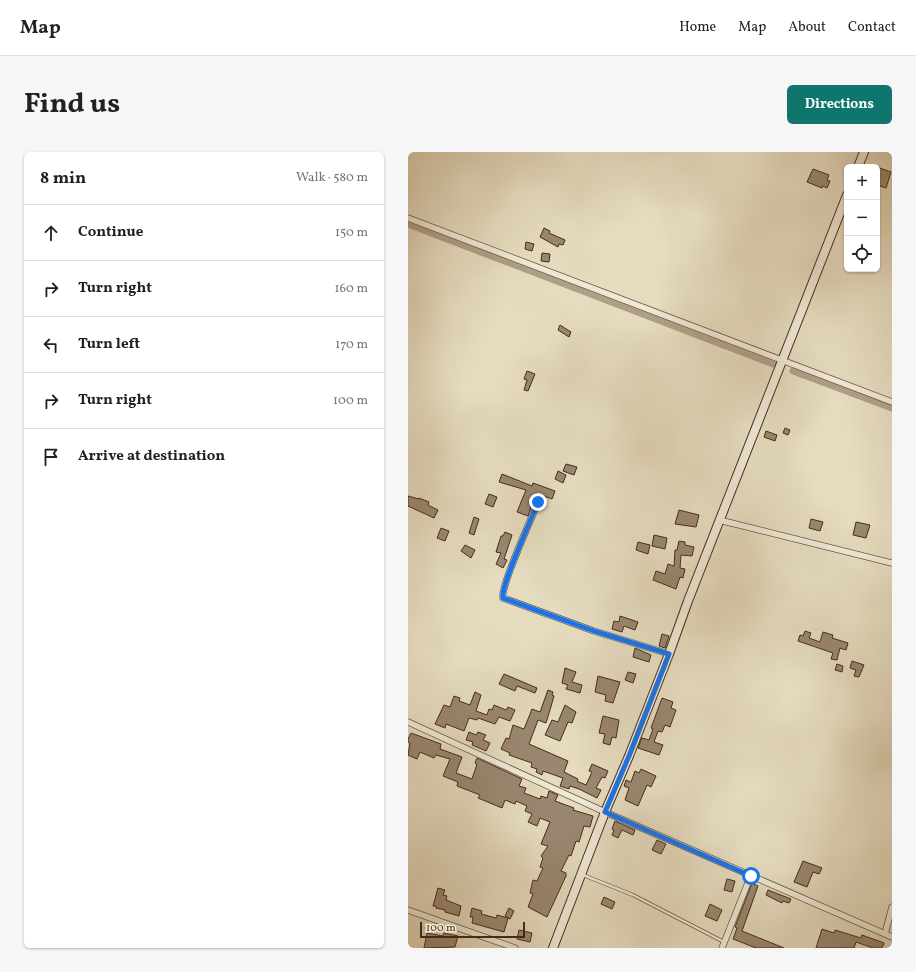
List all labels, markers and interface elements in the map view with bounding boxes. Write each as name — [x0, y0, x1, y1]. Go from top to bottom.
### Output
text: Map — [20, 15, 61, 41]
text: Home — [679, 18, 716, 37]
text: Map — [738, 18, 766, 37]
text: About — [788, 18, 826, 37]
text: Contact — [848, 18, 896, 37]
text: Find us — [24, 85, 120, 124]
button: Directions — [787, 85, 892, 124]
map controls — [844, 164, 880, 272]
button: + — [844, 164, 880, 200]
text: 8 min — [40, 167, 86, 190]
text: Walk · 580 m — [296, 169, 368, 187]
button: − — [844, 200, 880, 236]
icon: ahead — [40, 222, 62, 244]
text: Continue — [78, 222, 143, 243]
text: 150 m — [335, 224, 368, 242]
button: locate — [844, 236, 880, 272]
icon: right — [40, 278, 62, 300]
text: Turn right — [78, 278, 152, 299]
text: 160 m — [334, 280, 368, 298]
icon: left — [40, 334, 62, 356]
text: Turn left — [78, 334, 140, 355]
text: 170 m — [335, 336, 368, 354]
icon: right — [40, 390, 62, 412]
text: Turn right — [78, 390, 152, 411]
text: 100 m — [333, 392, 368, 410]
icon: arrive — [40, 446, 62, 468]
text: Arrive at destination — [78, 446, 225, 467]
route end — [529, 493, 547, 511]
route start — [742, 867, 760, 885]
scale bar — [420, 920, 525, 939]
text: 100 m — [426, 921, 456, 936]

